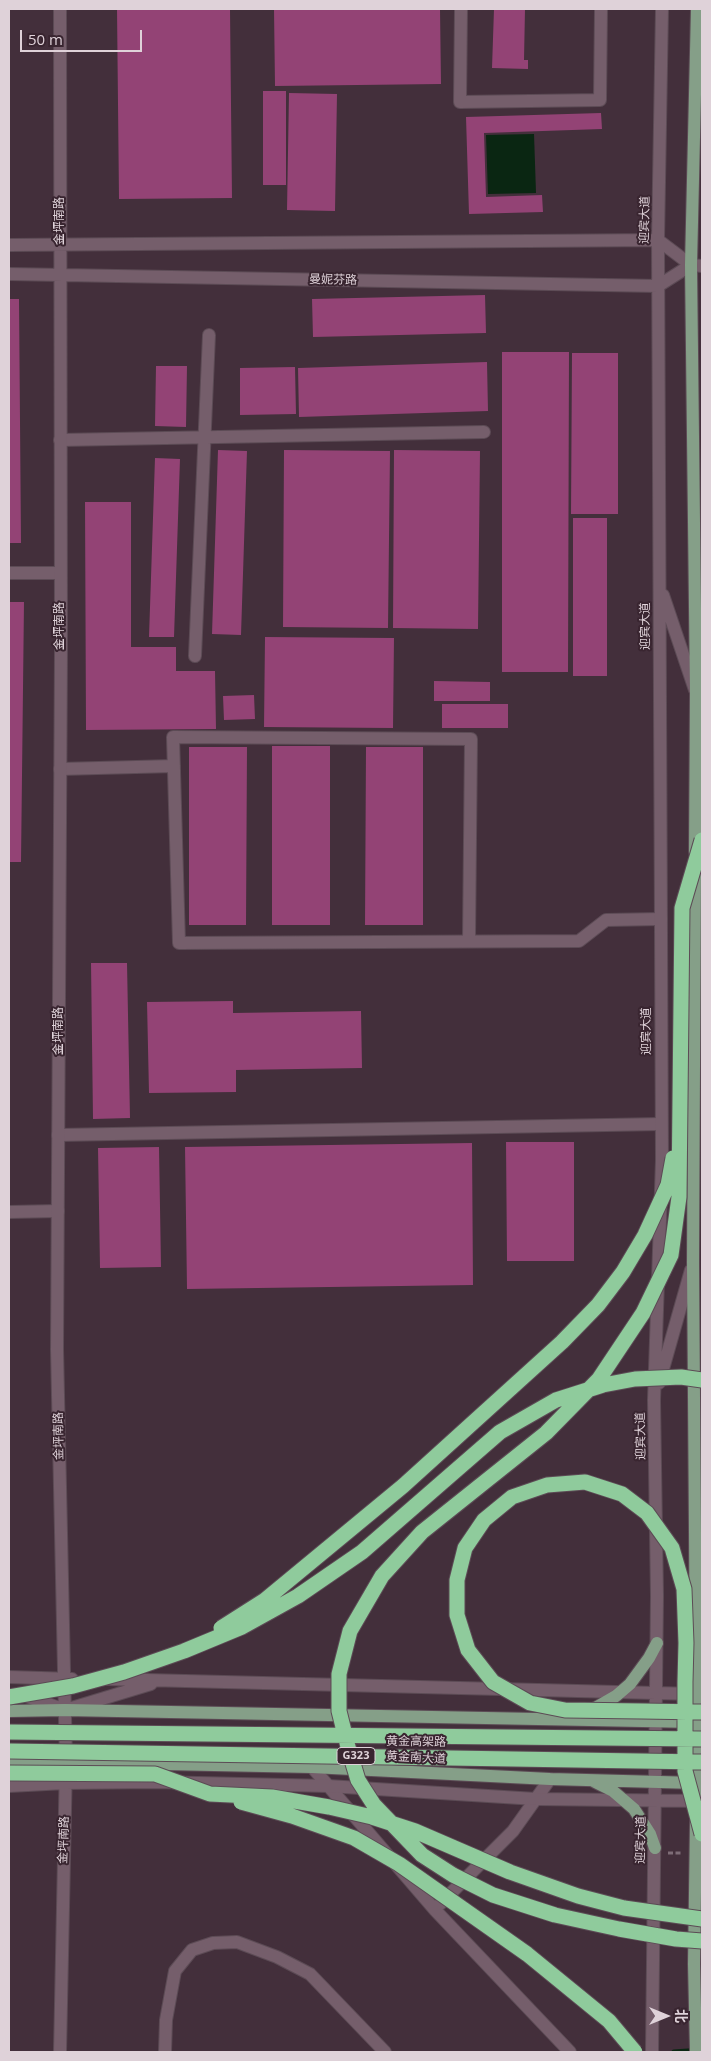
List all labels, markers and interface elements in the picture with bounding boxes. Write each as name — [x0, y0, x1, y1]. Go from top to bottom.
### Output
scale bar — [22, 20, 145, 52]
text: 50 m — [28, 29, 63, 49]
street label: 迎宾大道 — [637, 196, 653, 244]
street label: 金坪南路 — [53, 197, 67, 245]
street label: 曼妮芬路 — [309, 272, 357, 288]
street label: 金坪南路 — [53, 602, 67, 650]
street label: 迎宾大道 — [639, 602, 653, 650]
street label: 金坪南路 — [52, 1007, 66, 1055]
street label: 迎宾大道 — [640, 1007, 654, 1055]
street label: 金坪南路 — [51, 1412, 67, 1460]
street label: 迎宾大道 — [633, 1412, 649, 1460]
street label: 黄金高架路 — [386, 1734, 446, 1750]
road number: G323 — [337, 1748, 375, 1764]
street label: 黄金南大道 — [386, 1749, 446, 1767]
street label: 金坪南路 — [56, 1816, 72, 1864]
street label: 迎宾大道 — [633, 1816, 649, 1864]
north arrow — [641, 1991, 691, 2041]
text: 北 — [672, 2009, 691, 2023]

